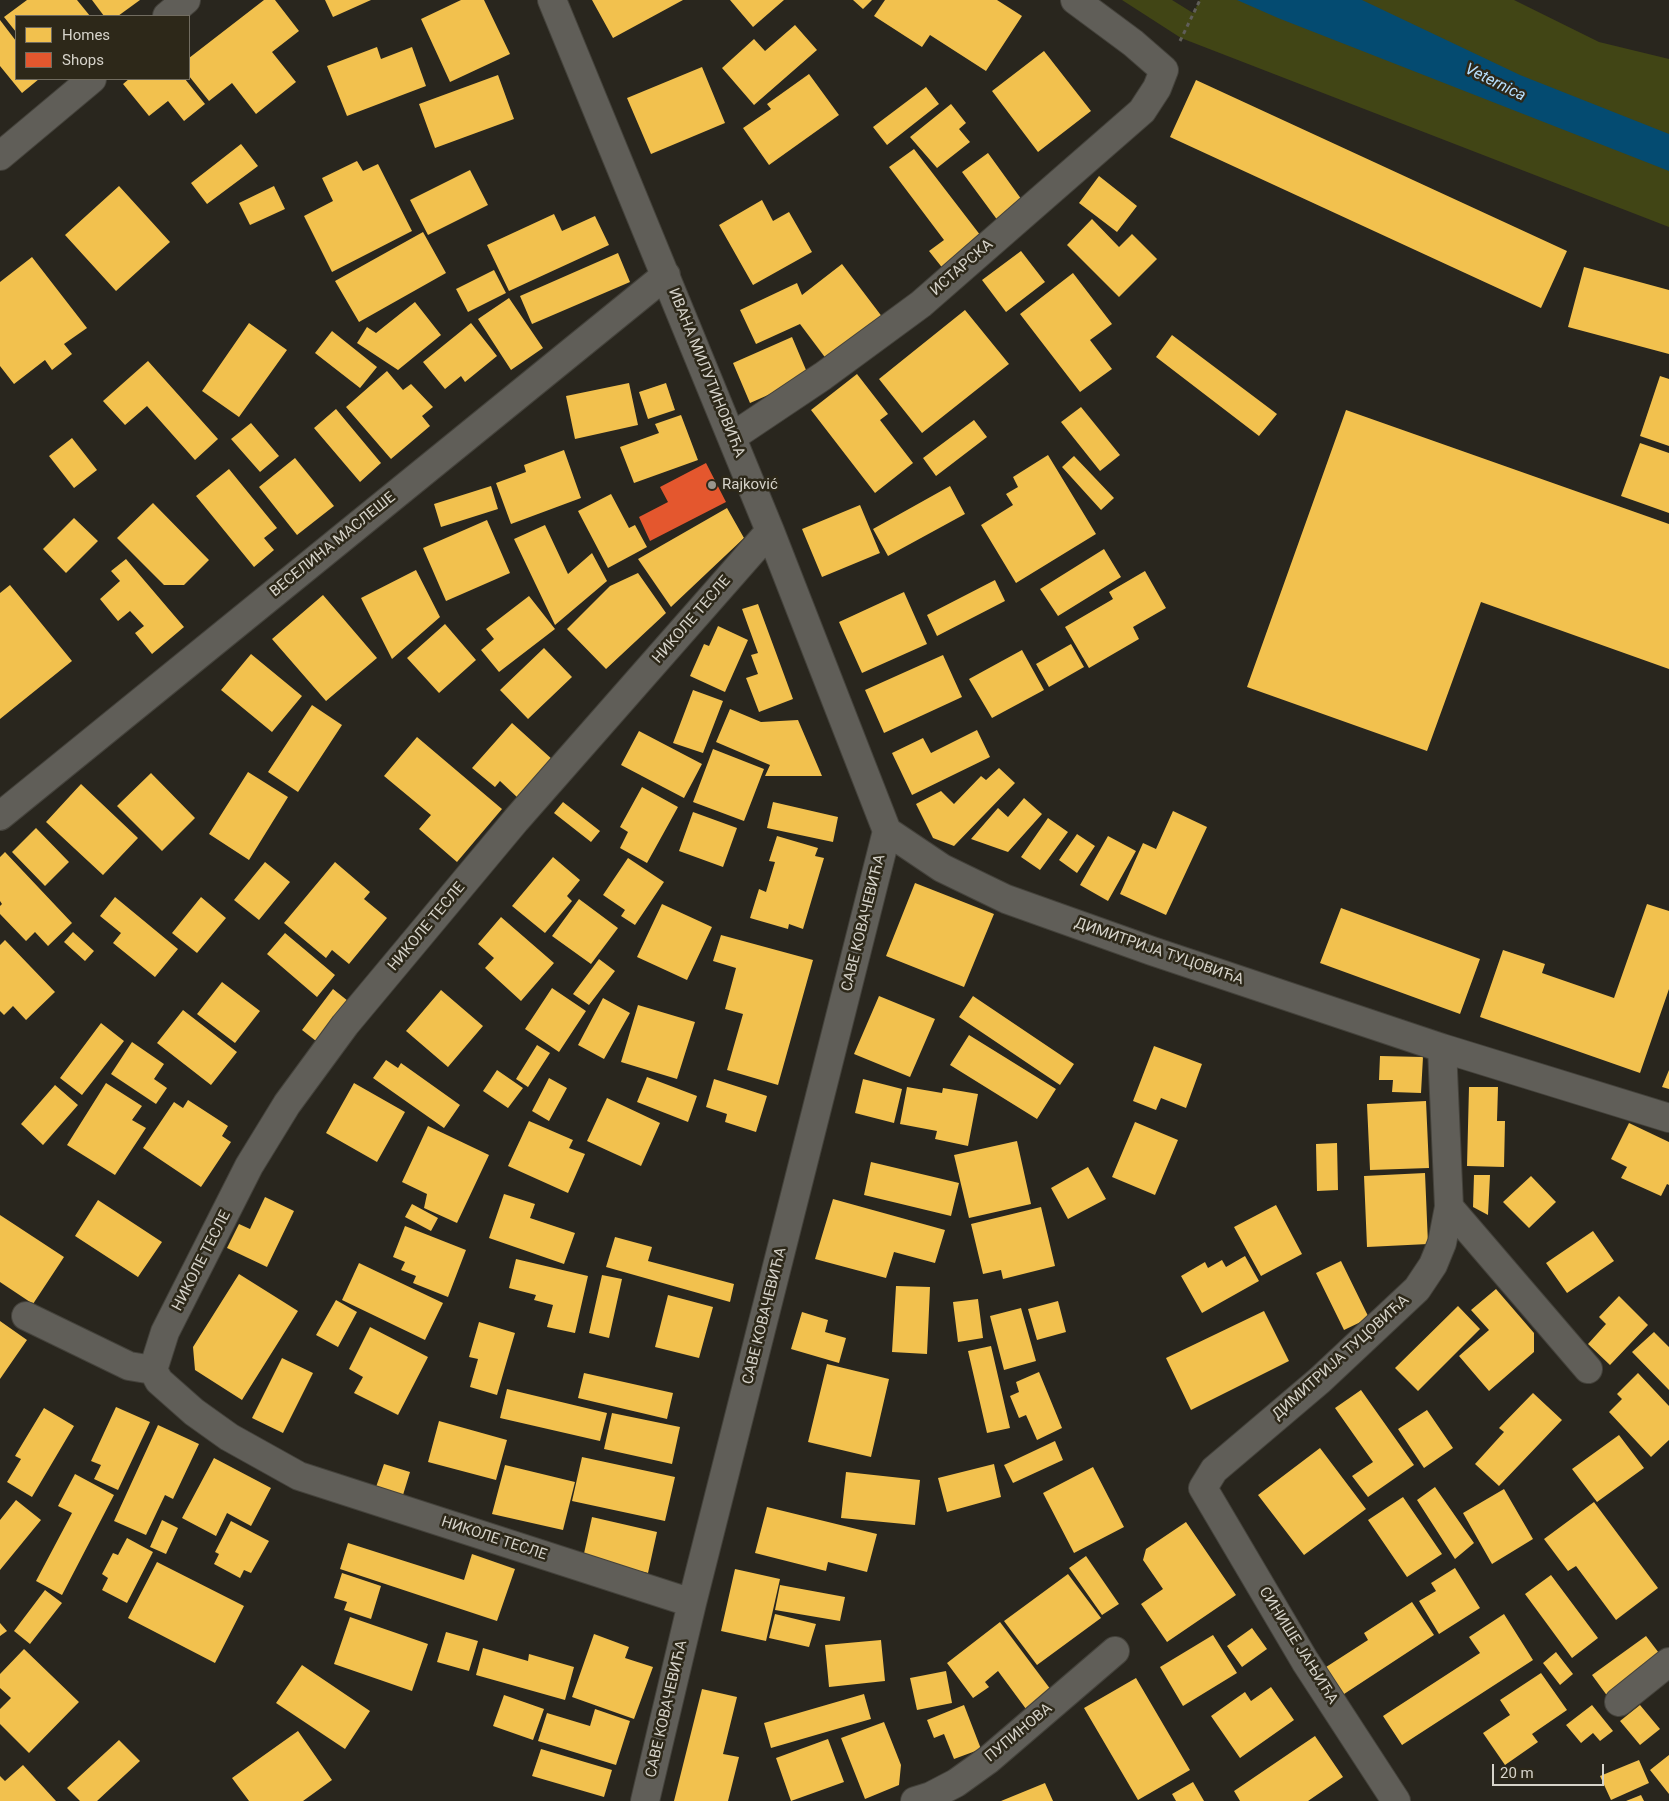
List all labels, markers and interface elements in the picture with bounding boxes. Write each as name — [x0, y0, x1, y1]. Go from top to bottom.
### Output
legend — [15, 15, 190, 80]
text: Homes — [62, 26, 110, 44]
text: Shops — [62, 51, 104, 69]
water label: Veternica — [1461, 60, 1529, 106]
street label: ИСТАРСКА — [927, 236, 997, 300]
street label: ИВАНА МИЛУТИНОВИЋА — [664, 286, 748, 460]
place label: Rajković — [722, 476, 778, 494]
marker: Rajković — [706, 479, 718, 491]
street label: ВЕСЕЛИНА МАСЛЕШЕ — [267, 489, 399, 601]
street label: НИКОЛЕ ТЕСЛЕ — [649, 573, 735, 667]
street label: САВЕ КОВАЧЕВИЋА — [838, 853, 890, 993]
street label: НИКОЛЕ ТЕСЛЕ — [385, 879, 469, 975]
street label: ДИМИТРИЈА ТУЦОВИЋА — [1072, 915, 1246, 989]
street label: НИКОЛЕ ТЕСЛЕ — [169, 1208, 235, 1314]
street label: САВЕ КОВАЧЕВИЋА — [739, 1246, 791, 1386]
street label: ДИМИТРИЈА ТУЦОВИЋА — [1269, 1292, 1413, 1424]
street label: НИКОЛЕ ТЕСЛЕ — [439, 1513, 549, 1565]
street label: СИНИШЕ ЈАЊИЋА — [1255, 1584, 1341, 1708]
street label: САВЕ КОВАЧЕВИЋА — [642, 1639, 692, 1779]
street label: ПУПИНОВА — [982, 1700, 1056, 1766]
scale bar — [1494, 1754, 1606, 1786]
text: 20 m — [1500, 1764, 1534, 1782]

